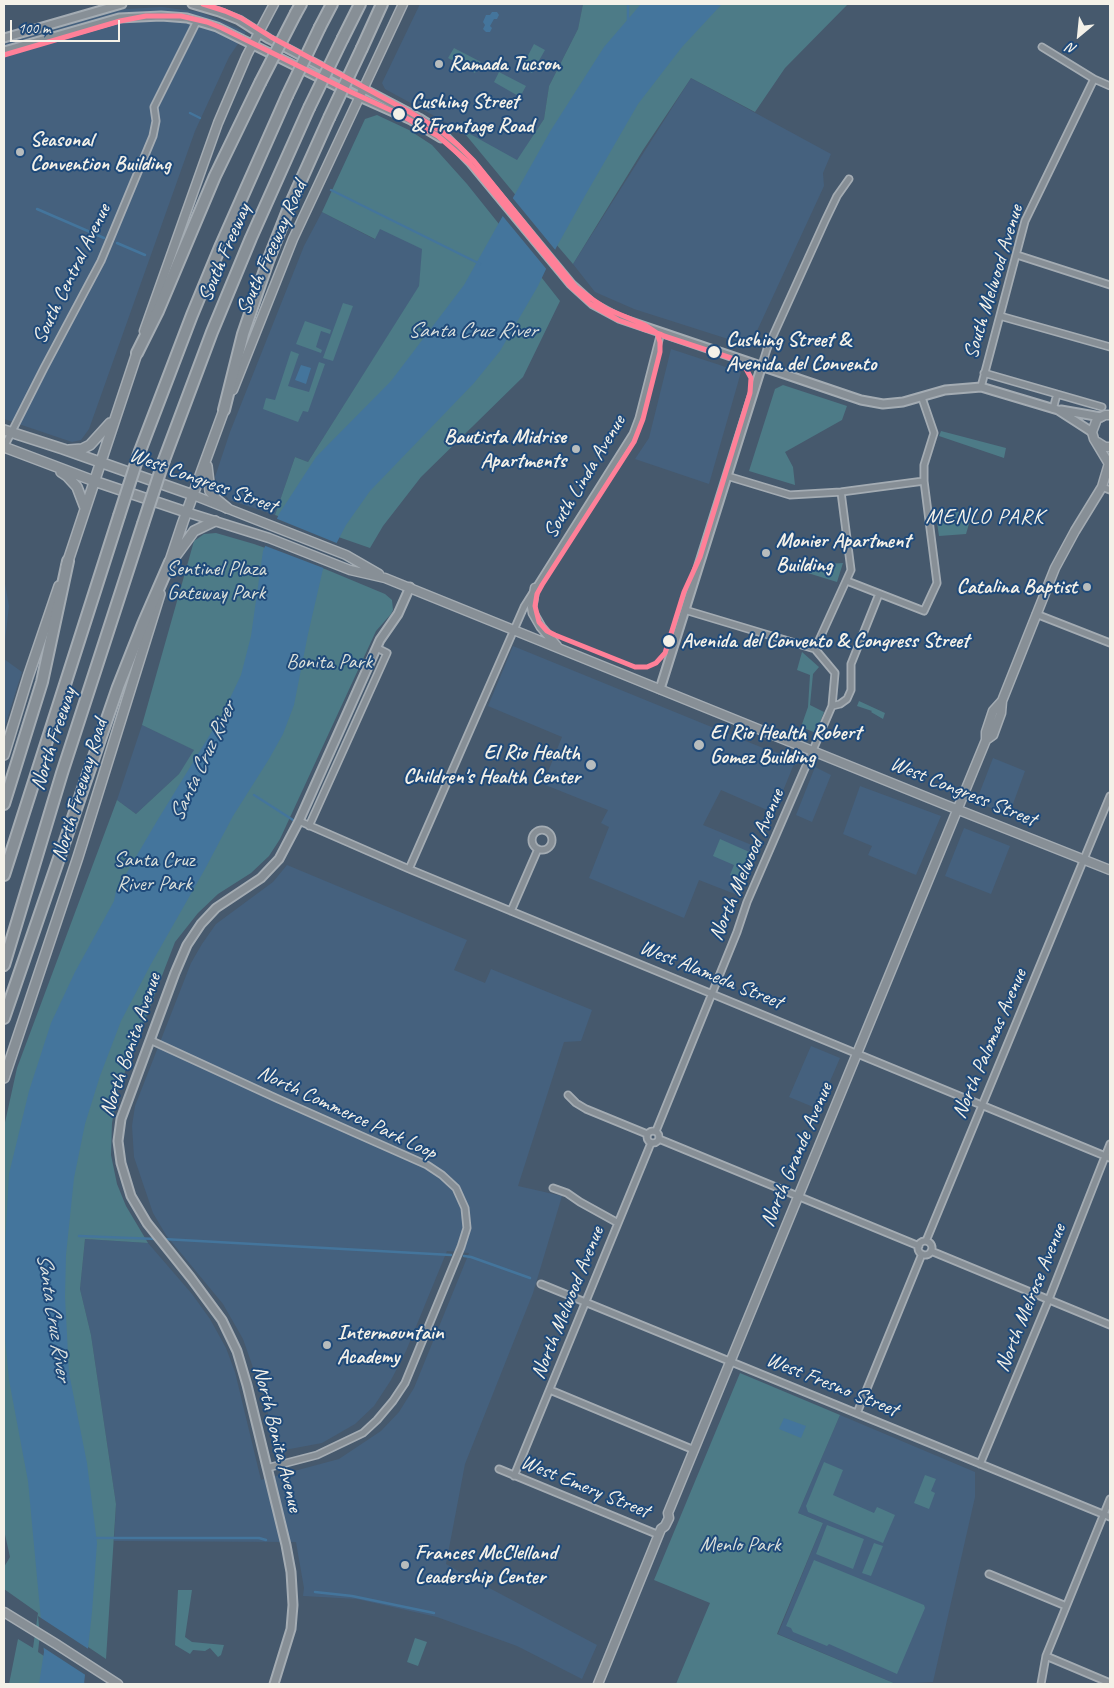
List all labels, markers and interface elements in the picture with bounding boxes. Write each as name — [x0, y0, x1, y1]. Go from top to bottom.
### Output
scale bar — [12, 10, 122, 42]
north arrow — [1054, 10, 1104, 60]
text: 100 m — [18, 19, 50, 38]
text: N — [1064, 39, 1080, 58]
place label: Ramada Tucson — [449, 51, 560, 77]
marker: Ramada Tucson — [433, 58, 445, 70]
place label: Cushing Street & Frontage Road — [411, 89, 533, 139]
marker: Cushing Street & Frontage Road — [391, 106, 407, 122]
place label: Seasonal Convention Building — [30, 127, 171, 177]
marker: Seasonal Convention Building — [14, 146, 26, 158]
street label: South Freeway Road — [231, 177, 313, 319]
street label: South Central Avenue — [27, 200, 117, 348]
street label: South Freeway — [193, 200, 257, 306]
street label: South Melwood Avenue — [959, 202, 1029, 362]
water label: Santa Cruz River — [408, 318, 536, 344]
place label: Cushing Street & Avenida del Convento — [726, 327, 876, 377]
marker: Cushing Street & Avenida del Convento — [706, 344, 722, 360]
street label: South Linda Avenue — [538, 411, 632, 543]
place label: Bautista Midrise Apartments — [444, 424, 566, 474]
street label: West Congress Street — [126, 443, 280, 519]
marker: Bautista Midrise Apartments — [570, 443, 582, 455]
district label: MENLO PARK — [926, 504, 1044, 530]
place label: Monier Apartment Building — [776, 528, 910, 578]
marker: Monier Apartment Building — [760, 547, 772, 559]
park label: Sentinel Plaza Gateway Park — [166, 556, 266, 606]
place label: Catalina Baptist — [956, 574, 1077, 600]
marker: Catalina Baptist — [1081, 581, 1093, 593]
place label: Avenida del Convento & Congress Street — [681, 628, 969, 654]
marker: Avenida del Convento & Congress Street — [661, 633, 677, 649]
park label: Bonita Park — [286, 649, 372, 675]
street label: North Freeway — [26, 685, 82, 793]
water label: Santa Cruz River — [164, 698, 242, 826]
street label: North Freeway Road — [47, 716, 113, 864]
place label: El Rio Health Robert Gomez Building — [710, 720, 861, 770]
marker: El Rio Health Robert Gomez Building — [692, 738, 706, 752]
place label: El Rio Health Children's Health Center — [403, 740, 580, 790]
street label: West Congress Street — [886, 751, 1040, 833]
marker: El Rio Health Children's Health Center — [584, 758, 598, 772]
street label: North Melwood Avenue — [704, 785, 790, 945]
park label: Santa Cruz River Park — [114, 847, 194, 897]
street label: West Alameda Street — [636, 935, 786, 1015]
street label: North Palomas Avenue — [947, 965, 1033, 1123]
street label: North Bonita Avenue — [95, 970, 167, 1120]
street label: North Commerce Park Loop — [253, 1060, 441, 1166]
street label: North Grande Avenue — [755, 1079, 839, 1231]
street label: North Melrose Avenue — [990, 1220, 1072, 1376]
street label: North Melwood Avenue — [526, 1223, 610, 1383]
water label: Santa Cruz River — [30, 1251, 76, 1383]
place label: Intermountain Academy — [337, 1320, 444, 1370]
marker: Intermountain Academy — [321, 1339, 333, 1351]
street label: West Fresno Street — [762, 1347, 902, 1423]
street label: North Bonita Avenue — [247, 1363, 307, 1515]
street label: West Emery Street — [517, 1450, 653, 1524]
park label: Menlo Park — [700, 1532, 780, 1558]
place label: Frances McClelland Leadership Center — [415, 1540, 557, 1590]
marker: Frances McClelland Leadership Center — [399, 1559, 411, 1571]

